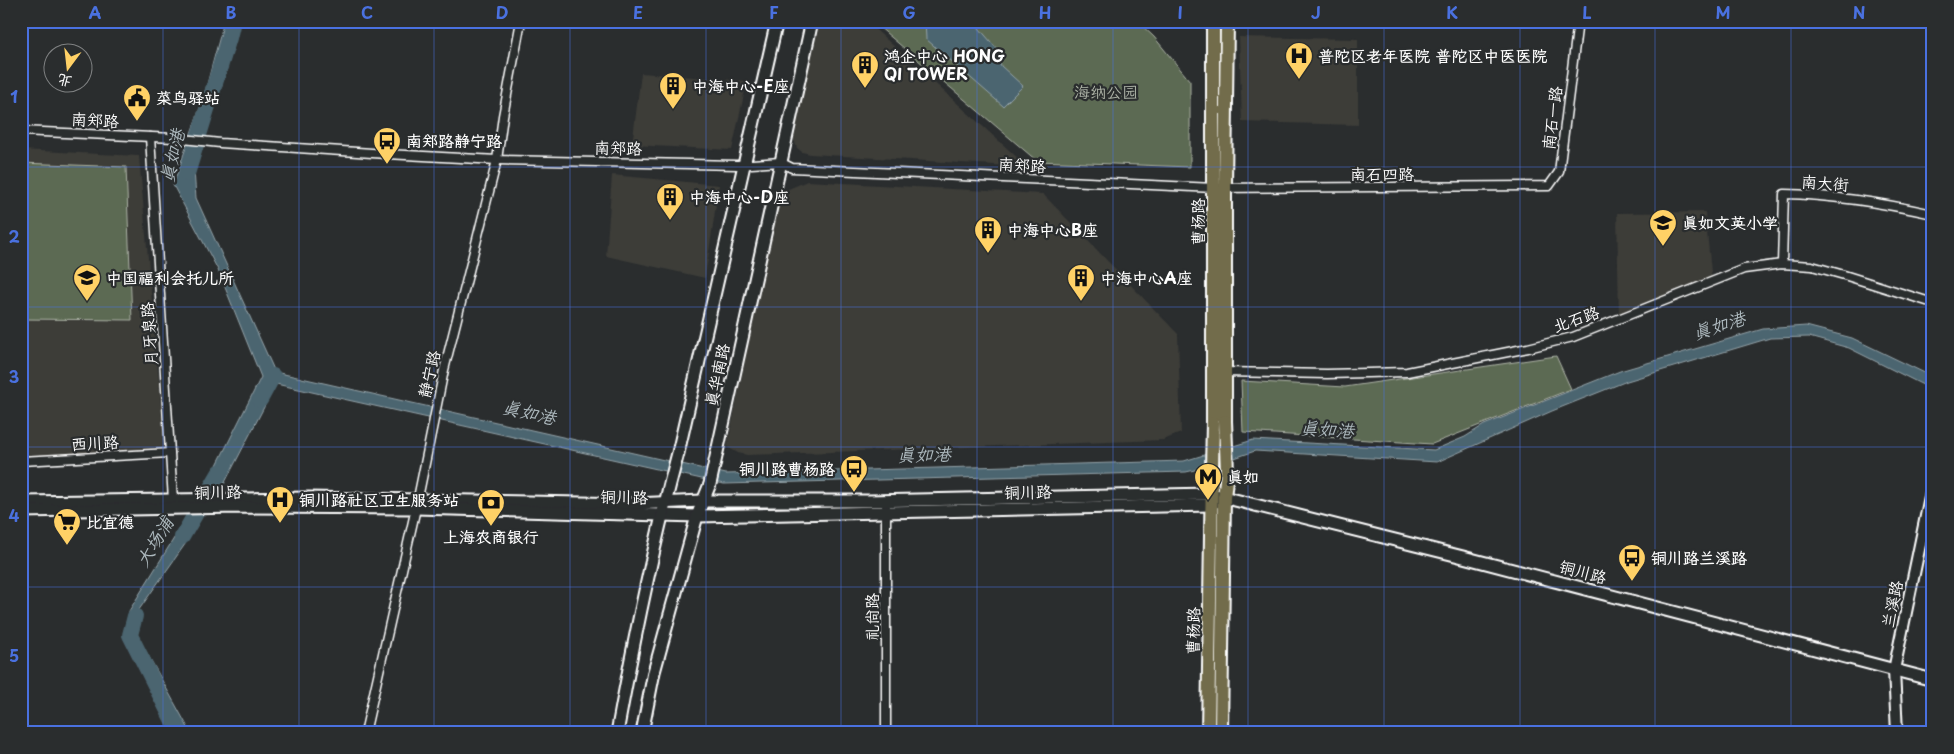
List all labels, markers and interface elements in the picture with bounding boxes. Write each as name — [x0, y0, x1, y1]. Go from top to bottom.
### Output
text: A — [89, 0, 102, 24]
text: B — [226, 0, 237, 24]
text: C — [361, 0, 373, 24]
text: D — [496, 0, 508, 24]
text: E — [633, 0, 643, 24]
text: F — [769, 0, 779, 24]
text: G — [902, 0, 916, 24]
text: H — [1039, 0, 1051, 24]
text: I — [1177, 0, 1183, 24]
text: J — [1311, 0, 1321, 24]
text: K — [1446, 0, 1458, 24]
text: L — [1582, 0, 1592, 24]
text: M — [1715, 0, 1731, 24]
text: N — [1853, 0, 1865, 24]
hospital icon: 普陀区老年医院 普陀区中医医院 — [1284, 41, 1314, 80]
north arrow — [42, 42, 92, 92]
place label: 鸿企中心 HONG QI TOWER — [884, 43, 1005, 85]
place label: 普陀区老年医院 普陀区中医医院 — [1318, 43, 1547, 67]
building icon: 鸿企中心 HONG QI TOWER — [850, 50, 880, 89]
text: 北 — [55, 69, 74, 93]
building icon: 中海中心-E座 — [658, 71, 688, 110]
place label: 中海中心-E座 — [692, 73, 789, 97]
park label: 海纳公园 — [1074, 79, 1138, 103]
public building icon: 菜鸟驿站 — [122, 83, 152, 122]
text: 1 — [10, 84, 18, 108]
place label: 菜鸟驿站 — [156, 85, 220, 109]
street label: 南石一路 — [1535, 85, 1567, 151]
street label: 南郑路 — [70, 106, 120, 132]
water label: 真如港 — [152, 124, 191, 185]
bus stop icon: 南郑路静宁路 — [372, 126, 402, 165]
place label: 南郑路静宁路 — [406, 128, 502, 152]
street label: 南郑路 — [594, 135, 642, 159]
street label: 南郑路 — [997, 151, 1047, 177]
street label: 南石四路 — [1350, 161, 1414, 185]
street label: 南大街 — [1800, 168, 1850, 196]
building icon: 中海中心-D座 — [655, 182, 685, 221]
place label: 中海中心-D座 — [689, 184, 789, 208]
street label: 曹杨路 — [1185, 198, 1209, 246]
school or university icon: 真如文英小学 — [1648, 208, 1678, 247]
place label: 真如文英小学 — [1682, 210, 1778, 234]
building icon: 中海中心B座 — [973, 215, 1003, 254]
place label: 中海中心B座 — [1007, 217, 1098, 241]
text: 2 — [8, 224, 20, 248]
school or university icon: 中国福利会托儿所 — [72, 263, 102, 302]
building icon: 中海中心A座 — [1066, 263, 1096, 302]
place label: 中国福利会托儿所 — [106, 265, 234, 289]
place label: 中海中心A座 — [1100, 265, 1193, 289]
street label: 北石路 — [1549, 299, 1602, 337]
street label: 月牙泉路 — [134, 301, 162, 367]
water label: 真如港 — [1689, 303, 1750, 345]
street label: 真华南路 — [698, 341, 734, 409]
street label: 静宁路 — [411, 348, 445, 400]
text: 3 — [9, 364, 19, 388]
water label: 真如港 — [500, 392, 561, 431]
water label: 真如港 — [1299, 413, 1357, 444]
street label: 西川路 — [70, 429, 120, 455]
water label: 真如港 — [897, 439, 953, 467]
bus stop icon: 铜川路曹杨路 — [839, 454, 869, 493]
place label: 铜川路曹杨路 — [739, 456, 835, 480]
metro station icon: 真如 — [1193, 462, 1223, 501]
place label: 真如 — [1227, 464, 1259, 488]
street label: 铜川路 — [194, 479, 242, 503]
street label: 铜川路 — [1004, 479, 1052, 503]
street label: 铜川路 — [600, 484, 648, 508]
hospital icon: 铜川路社区卫生服务站 — [265, 485, 295, 524]
place label: 铜川路社区卫生服务站 — [299, 487, 459, 511]
bank icon: 上海农商银行 — [476, 488, 506, 527]
text: 4 — [9, 503, 20, 527]
supermarket icon: 比宜德 — [52, 507, 82, 546]
place label: 比宜德 — [86, 509, 134, 533]
water label: 大场浦 — [128, 509, 180, 571]
place label: 上海农商银行 — [443, 524, 539, 548]
bus stop icon: 铜川路兰溪路 — [1617, 543, 1647, 582]
place label: 铜川路兰溪路 — [1651, 545, 1747, 569]
street label: 铜川路 — [1557, 553, 1610, 589]
street label: 兰溪路 — [1874, 578, 1908, 630]
street label: 礼尚路 — [859, 593, 883, 641]
street label: 曹杨路 — [1180, 607, 1204, 655]
text: 5 — [9, 643, 19, 667]

